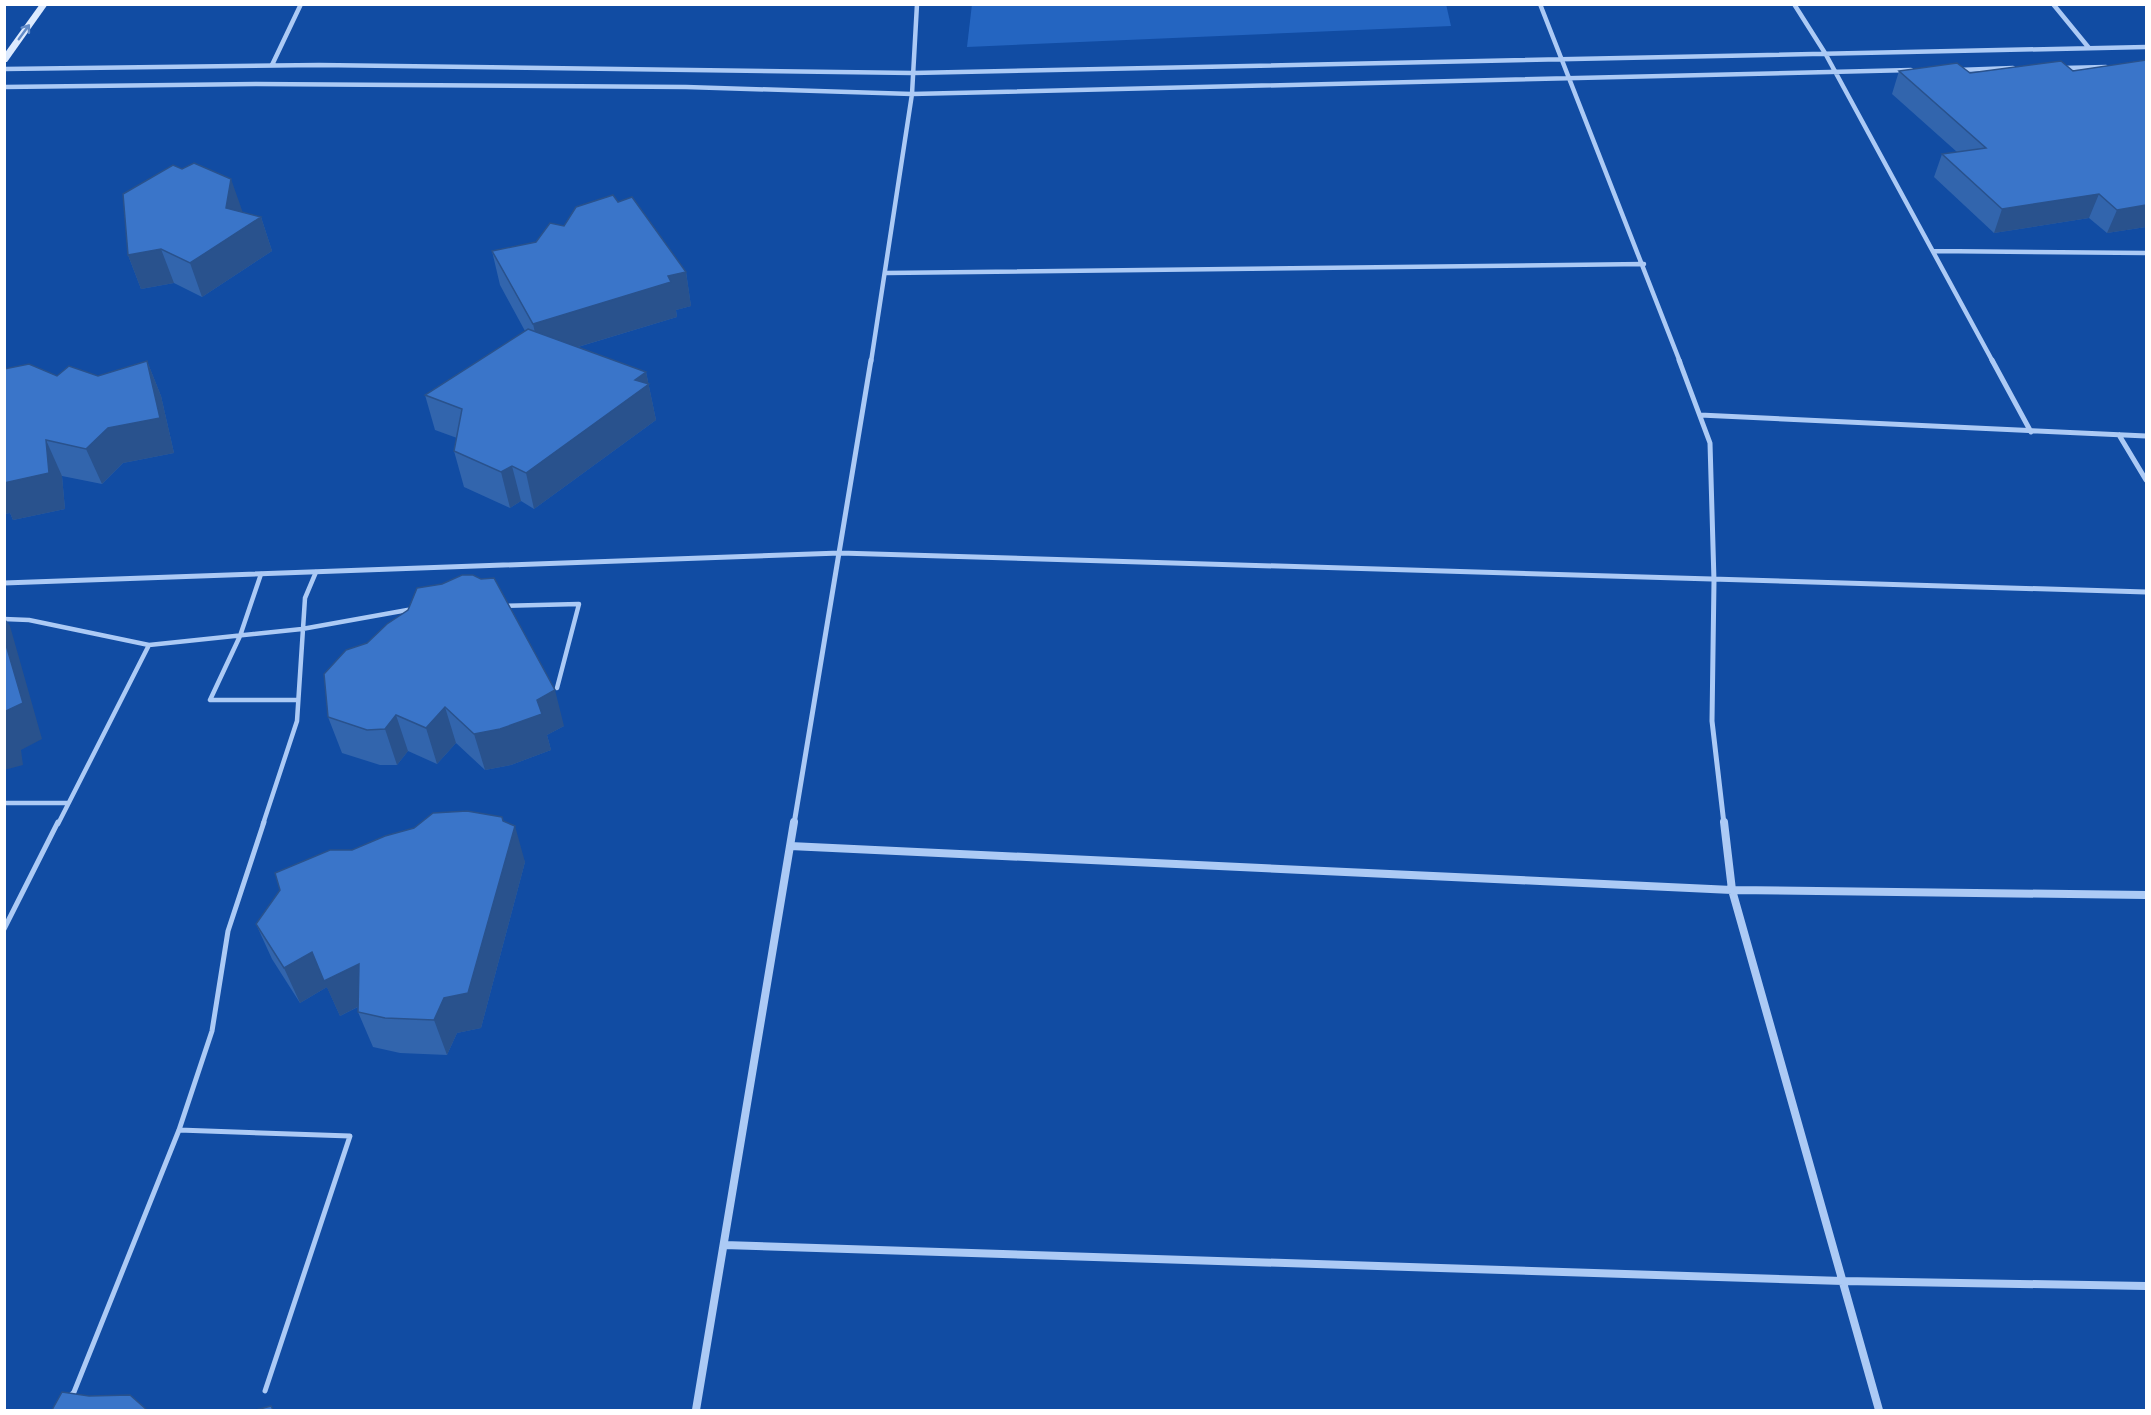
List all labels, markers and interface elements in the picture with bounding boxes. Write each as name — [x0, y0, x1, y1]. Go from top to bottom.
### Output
one-way arrow — [18, 25, 30, 41]

